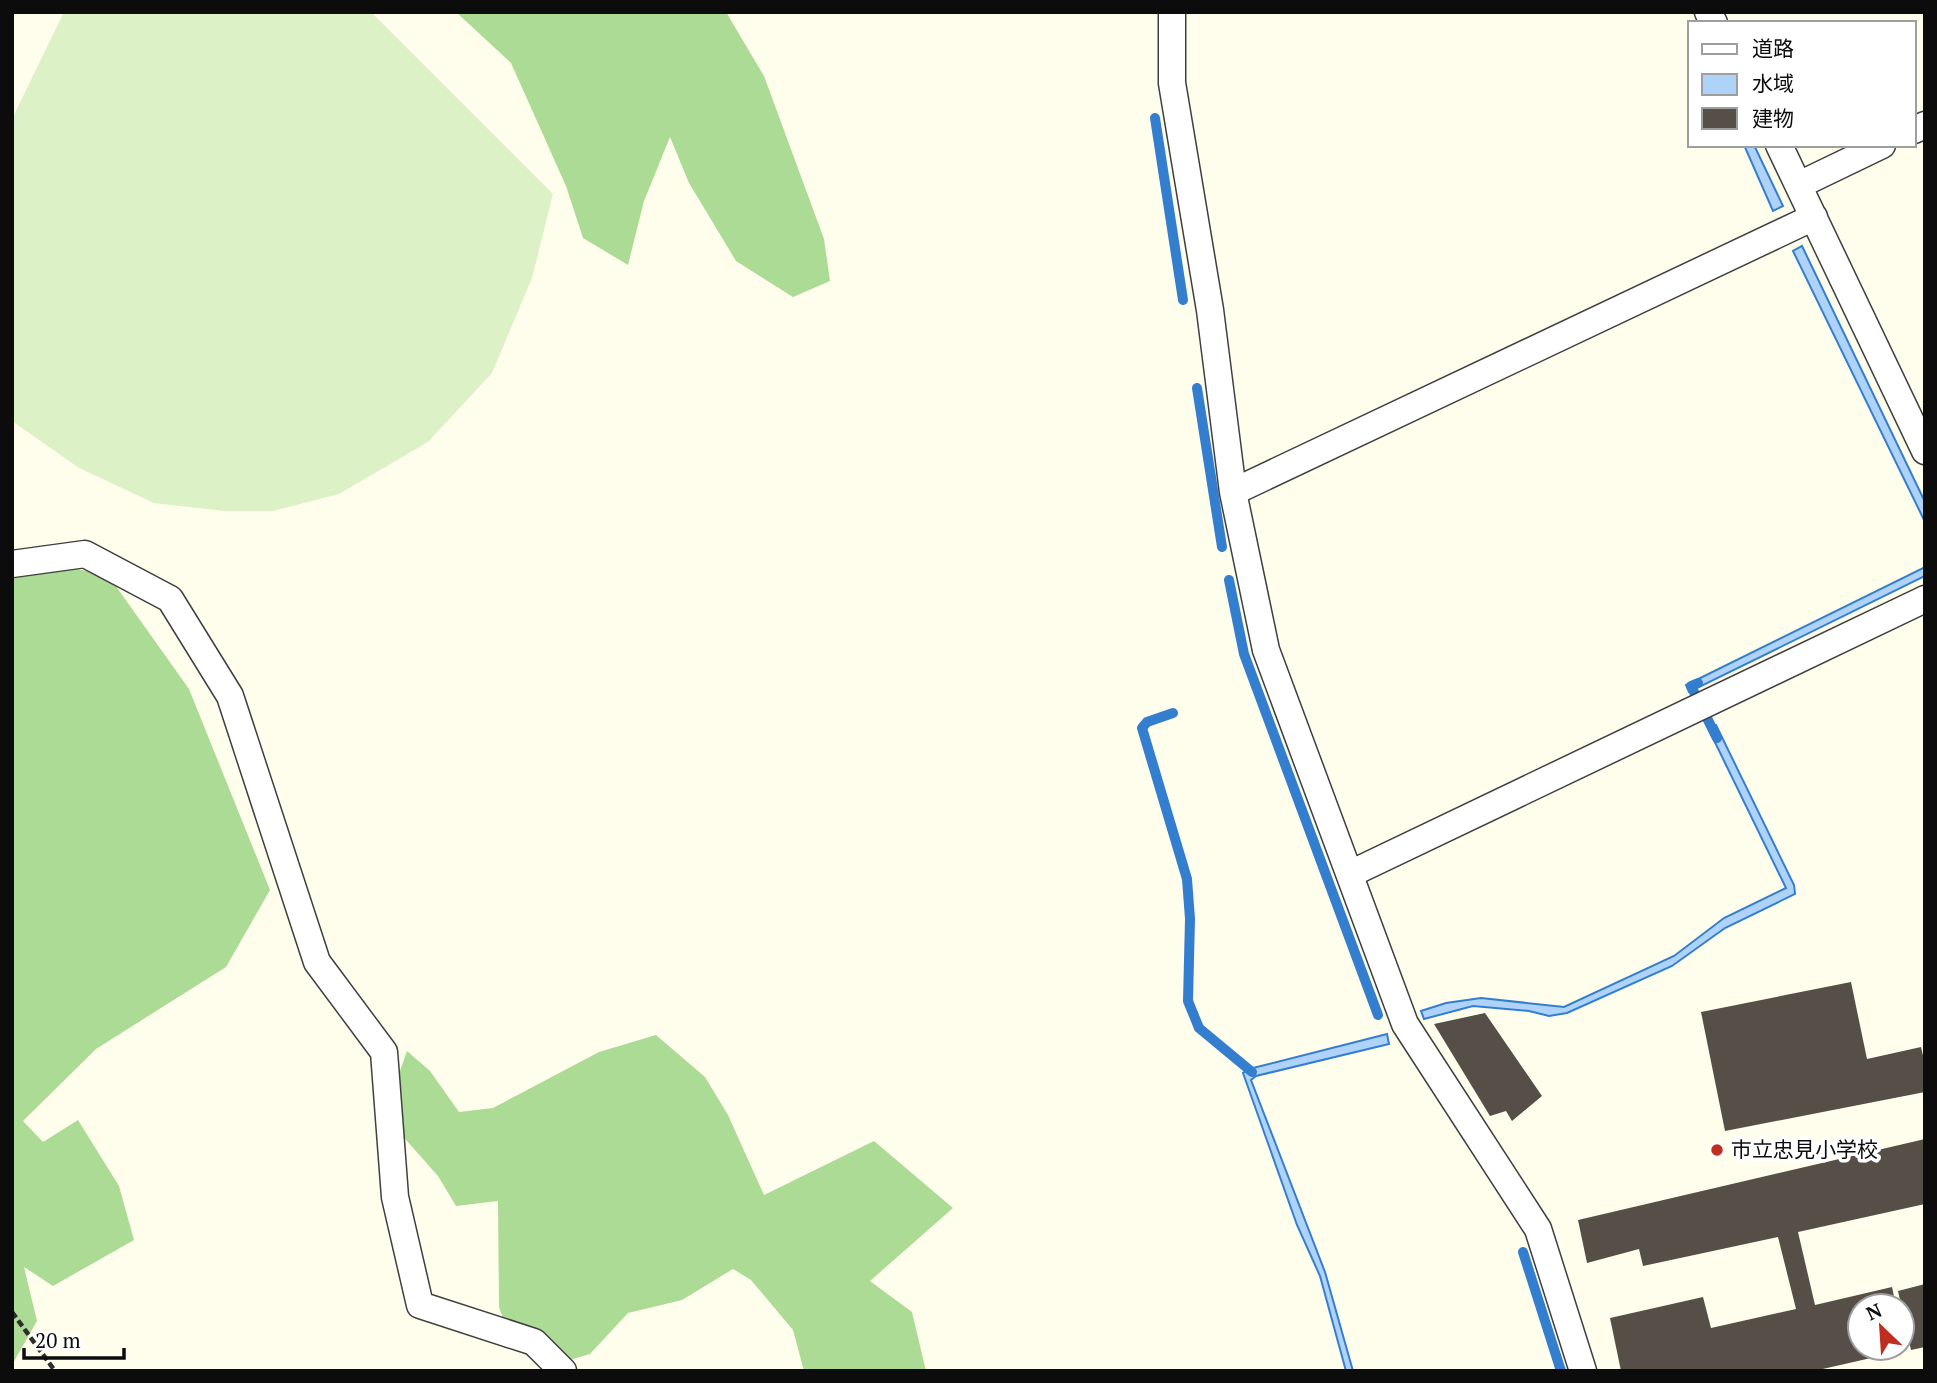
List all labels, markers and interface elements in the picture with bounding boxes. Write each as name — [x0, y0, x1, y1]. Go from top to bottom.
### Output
legend — [1688, 21, 1916, 147]
text: 道路 — [1752, 34, 1794, 62]
text: 水域 — [1752, 69, 1794, 97]
text: 建物 — [1752, 104, 1794, 132]
place label: 市立忠見小学校 — [1731, 1135, 1878, 1163]
marker: 市立忠見小学校 — [1709, 1142, 1725, 1158]
north arrow — [1846, 1292, 1916, 1362]
text: N — [1862, 1297, 1886, 1326]
scale bar — [24, 1316, 124, 1360]
text: 20 m — [35, 1326, 81, 1354]

